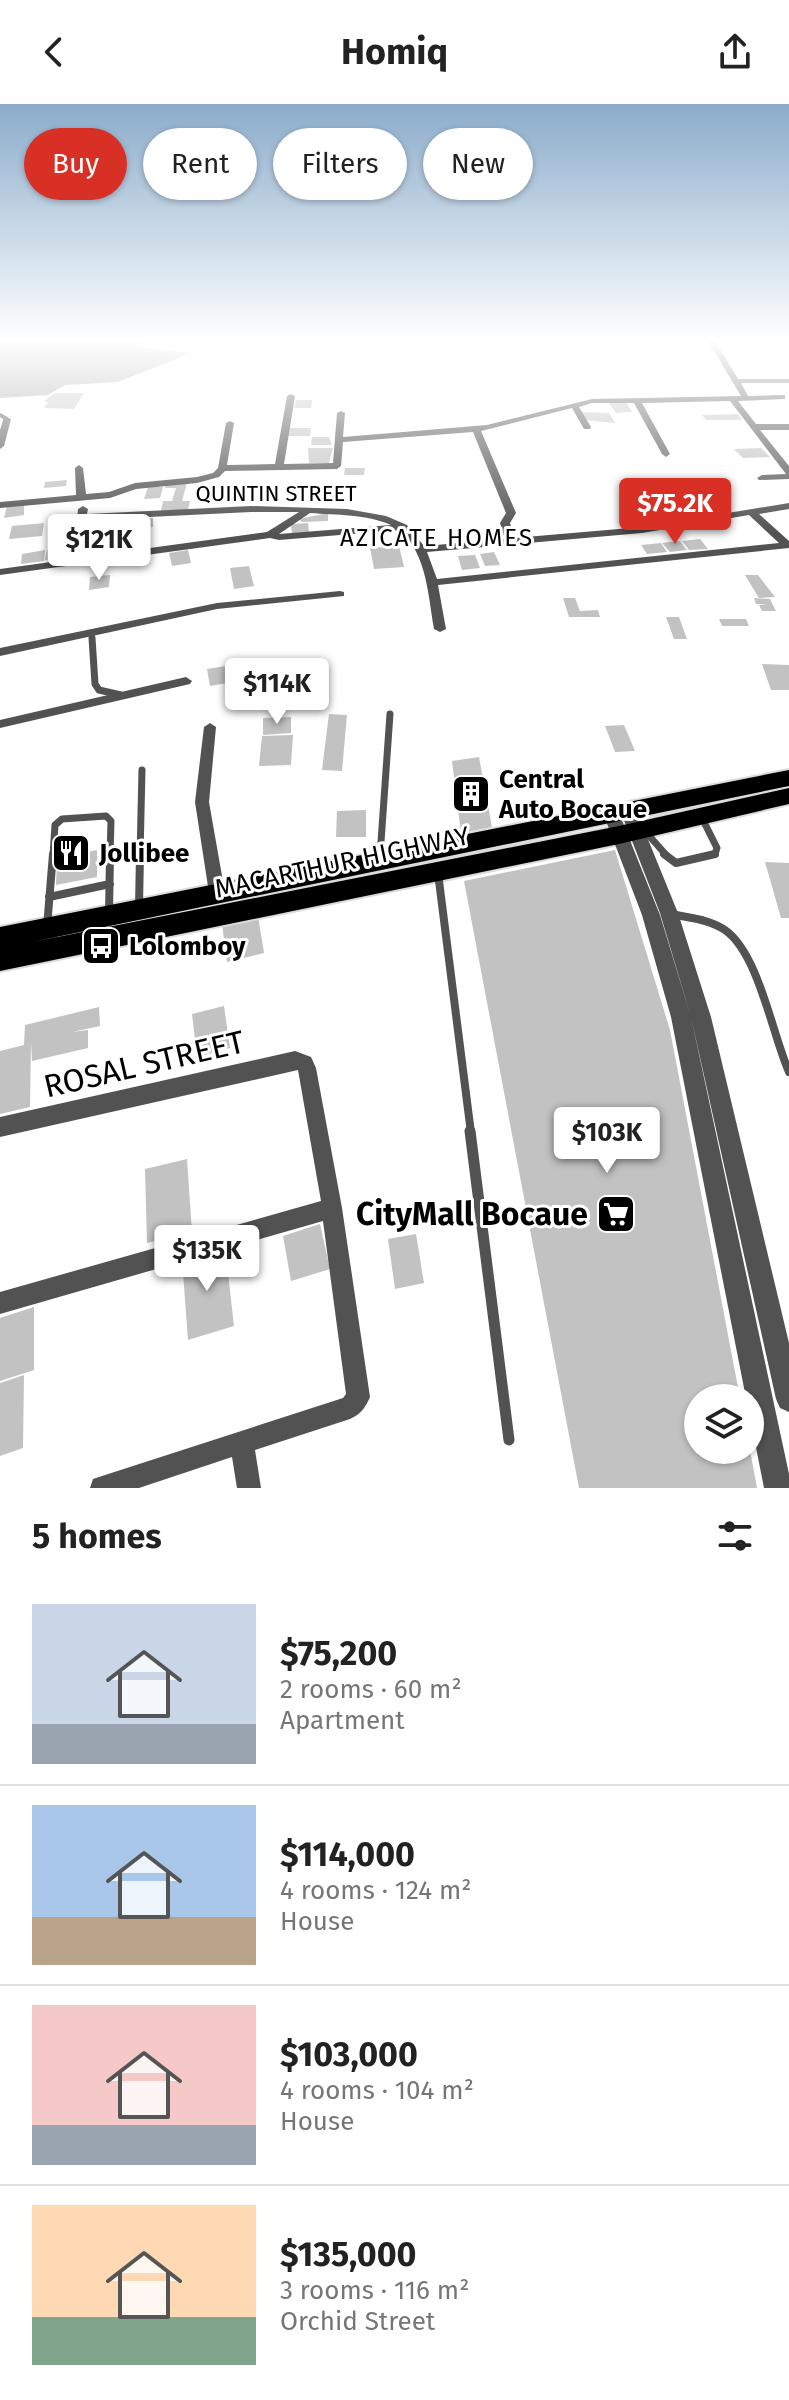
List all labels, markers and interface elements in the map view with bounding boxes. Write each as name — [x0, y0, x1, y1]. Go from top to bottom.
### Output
icon: back — [32, 30, 76, 74]
text: Homiq — [341, 30, 448, 74]
icon: share — [713, 30, 757, 74]
chip: Buy — [24, 128, 127, 200]
chip: Rent — [143, 128, 257, 200]
chip: Filters — [273, 128, 407, 200]
chip: New — [423, 128, 533, 200]
pin: $75.2K — [610, 478, 740, 546]
street label: QUINTIN STREET — [195, 480, 357, 507]
text: $75.2K — [637, 488, 713, 519]
pin: $121K — [43, 514, 155, 582]
text: $121K — [66, 524, 132, 555]
district label: AZICATE HOMES — [340, 524, 534, 552]
pin: $114K — [221, 658, 333, 726]
text: $114K — [243, 668, 311, 699]
place label: Central Auto Bocaue — [498, 764, 647, 825]
building icon: Central Auto Bocaue — [450, 773, 492, 815]
street label: MACARTHUR HIGHWAY — [212, 820, 473, 905]
restaurant icon: Jollibee — [50, 832, 92, 874]
place label: Jollibee — [98, 838, 189, 869]
bus stop icon: Lolomboy — [80, 925, 122, 967]
place label: Lolomboy — [129, 931, 246, 962]
street label: ROSAL STREET — [40, 1022, 248, 1106]
pin: $103K — [551, 1107, 663, 1175]
text: $103K — [572, 1117, 642, 1148]
supermarket icon: CityMall Bocaue — [595, 1193, 637, 1235]
place label: CityMall Bocaue — [356, 1195, 588, 1233]
pin: $135K — [151, 1225, 263, 1293]
text: $135K — [172, 1235, 242, 1266]
map controls — [684, 1384, 764, 1464]
button: layers — [684, 1384, 764, 1464]
icon: filters — [713, 1514, 757, 1558]
text: 5 homes — [32, 1516, 162, 1557]
text: $75,200 — [280, 1633, 397, 1674]
icon: home — [96, 1636, 192, 1732]
text: 2 rooms · 60 m² — [280, 1674, 462, 1705]
text: Apartment — [280, 1705, 405, 1736]
text: $114,000 — [280, 1834, 415, 1875]
icon: home — [96, 1837, 192, 1933]
text: 4 rooms · 124 m² — [280, 1875, 472, 1906]
text: House — [280, 1906, 354, 1937]
text: $103,000 — [280, 2034, 418, 2075]
icon: home — [96, 2037, 192, 2133]
text: 4 rooms · 104 m² — [280, 2075, 474, 2106]
text: House — [280, 2106, 354, 2137]
text: $135,000 — [280, 2234, 416, 2275]
icon: home — [96, 2237, 192, 2333]
text: 3 rooms · 116 m² — [280, 2275, 469, 2306]
text: Orchid Street — [280, 2306, 435, 2337]

